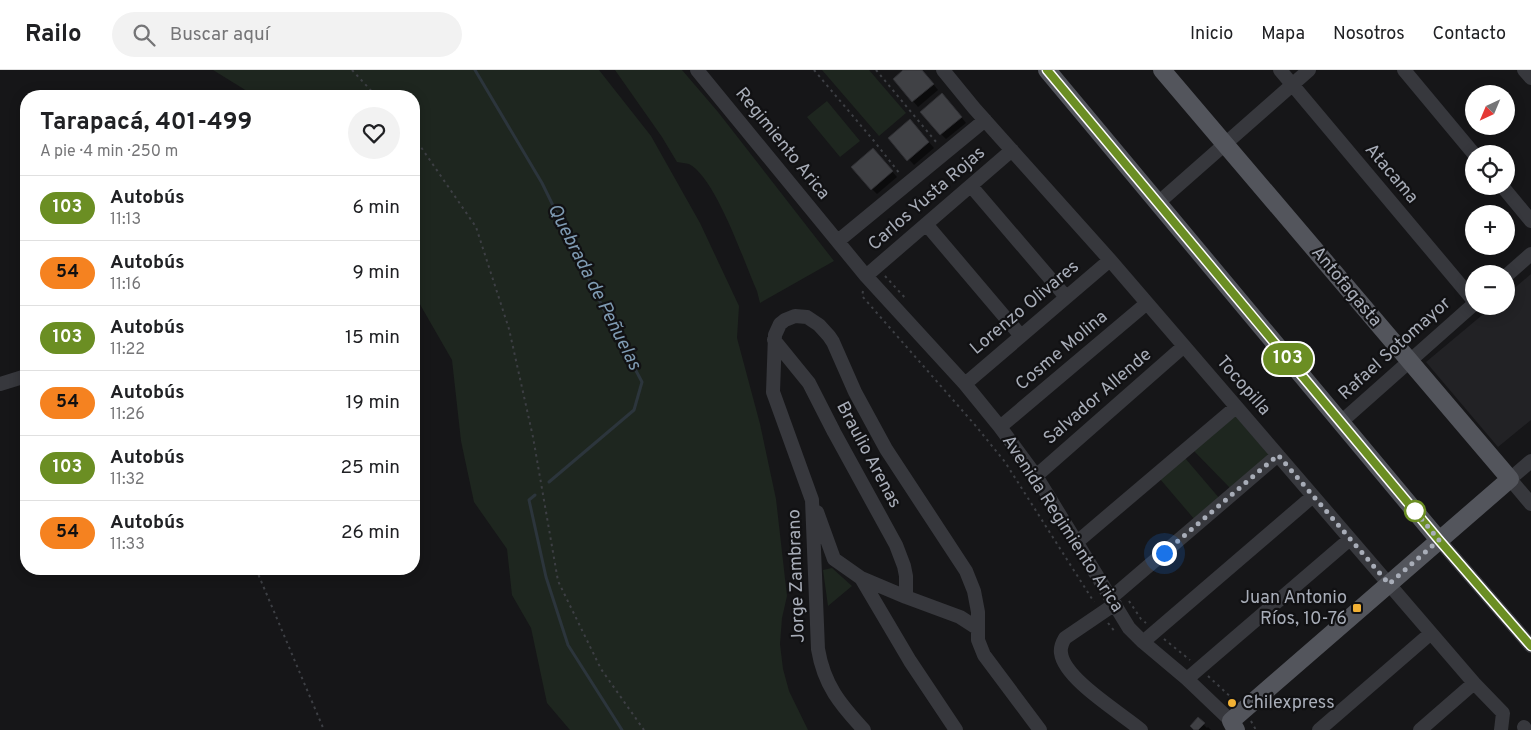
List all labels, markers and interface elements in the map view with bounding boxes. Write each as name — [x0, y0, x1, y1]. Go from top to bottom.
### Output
search box — [112, 12, 462, 57]
text: Railo — [25, 20, 82, 50]
icon: search — [130, 21, 158, 49]
text: Buscar aquí — [170, 23, 270, 47]
text: Inicio — [1190, 23, 1233, 46]
text: Mapa — [1261, 23, 1305, 46]
text: Nosotros — [1333, 23, 1405, 46]
text: Contacto — [1433, 23, 1506, 46]
street label: Regimiento Arica — [730, 83, 834, 205]
north arrow — [1465, 85, 1515, 135]
map controls — [1465, 85, 1515, 315]
button: heart — [348, 107, 400, 159]
text: Tarapacá, 401-499 — [40, 108, 252, 138]
street label: Atacama — [1359, 139, 1423, 209]
text: A pie · 4 min · 250 m — [40, 142, 178, 162]
street label: Carlos Yusta Rojas — [864, 142, 990, 256]
button: locate — [1465, 145, 1515, 195]
text: Autobús — [110, 186, 185, 210]
text: 103 — [53, 196, 82, 219]
text: 6 min — [353, 196, 400, 220]
water label: Quebrada de Peñuelas — [542, 200, 647, 375]
button: + — [1465, 205, 1515, 255]
text: 11:13 — [110, 210, 141, 230]
street label: Antofagasta — [1306, 242, 1386, 332]
text: Autobús — [110, 251, 185, 275]
street label: Lorenzo Olivares — [966, 256, 1084, 360]
text: 54 — [56, 261, 79, 284]
text: 9 min — [353, 261, 400, 285]
button: − — [1465, 265, 1515, 315]
text: 11:16 — [110, 275, 141, 295]
street label: Rafael Sotomayor — [1334, 292, 1456, 406]
street label: Cosme Molina — [1011, 306, 1113, 396]
text: Autobús — [110, 316, 185, 340]
text: 103 — [53, 326, 82, 349]
text: 15 min — [345, 326, 400, 350]
text: 11:22 — [110, 340, 145, 360]
line badge: 103 — [1259, 343, 1317, 375]
street label: Salvador Allende — [1039, 344, 1157, 450]
text: 103 — [1273, 347, 1303, 370]
street label: Tocopilla — [1211, 351, 1275, 421]
text: Autobús — [110, 381, 185, 405]
text: 54 — [56, 391, 79, 414]
text: 19 min — [345, 391, 400, 415]
street label: Braulio Arenas — [830, 398, 906, 512]
text: 11:26 — [110, 405, 145, 425]
street label: Avenida Regimiento Arica — [996, 431, 1128, 617]
text: Autobús — [110, 446, 185, 470]
text: 103 — [53, 456, 82, 479]
text: 25 min — [340, 456, 400, 480]
text: 11:32 — [110, 470, 145, 490]
unlabelled marker — [1404, 500, 1426, 522]
street label: Jorge Zambrano — [783, 509, 811, 643]
text: Autobús — [110, 511, 185, 535]
text: 54 — [56, 521, 79, 544]
text: 26 min — [341, 521, 400, 545]
text: 11:33 — [110, 535, 145, 555]
your location — [1152, 541, 1177, 566]
place label: Juan Antonio Ríos, 10-76 — [1240, 587, 1347, 631]
marker: Juan Antonio Ríos, 10-76 — [1351, 602, 1363, 614]
place label: Chilexpress — [1242, 692, 1335, 715]
marker: Chilexpress — [1226, 697, 1238, 709]

